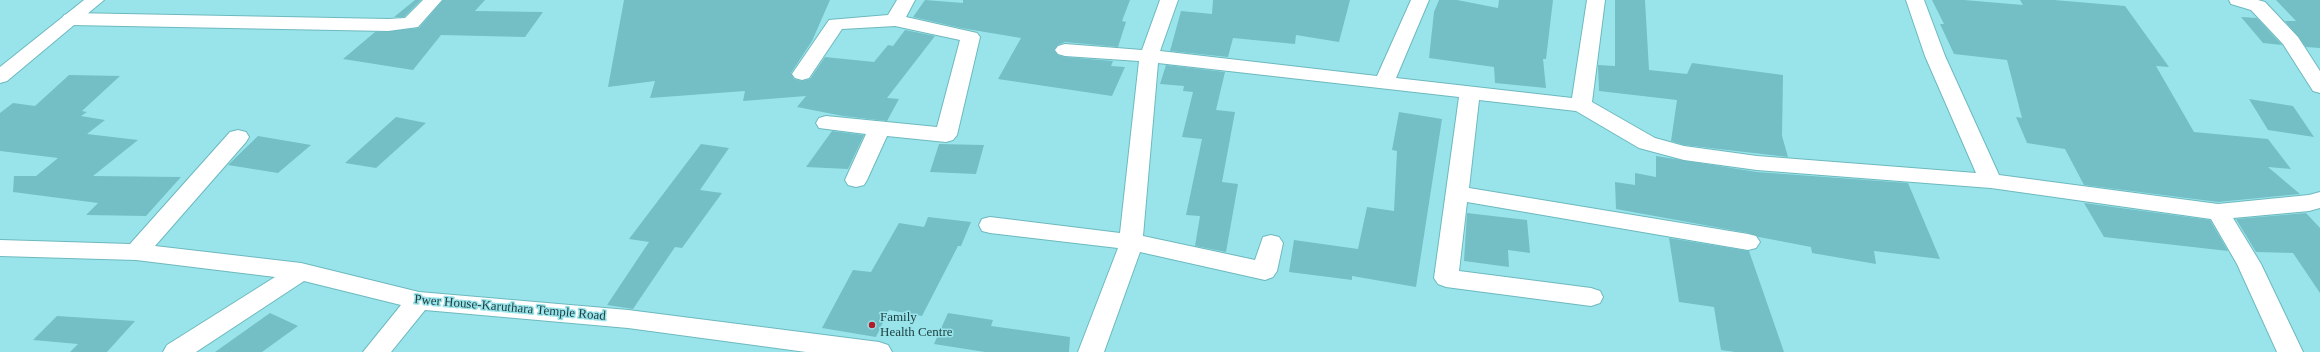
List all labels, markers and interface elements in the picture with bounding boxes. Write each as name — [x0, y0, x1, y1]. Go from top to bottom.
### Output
street label: Pwer House-Karuthara Temple Road — [414, 292, 606, 324]
place label: Family Health Centre — [880, 310, 953, 341]
marker: Family Health Centre — [867, 320, 877, 330]

